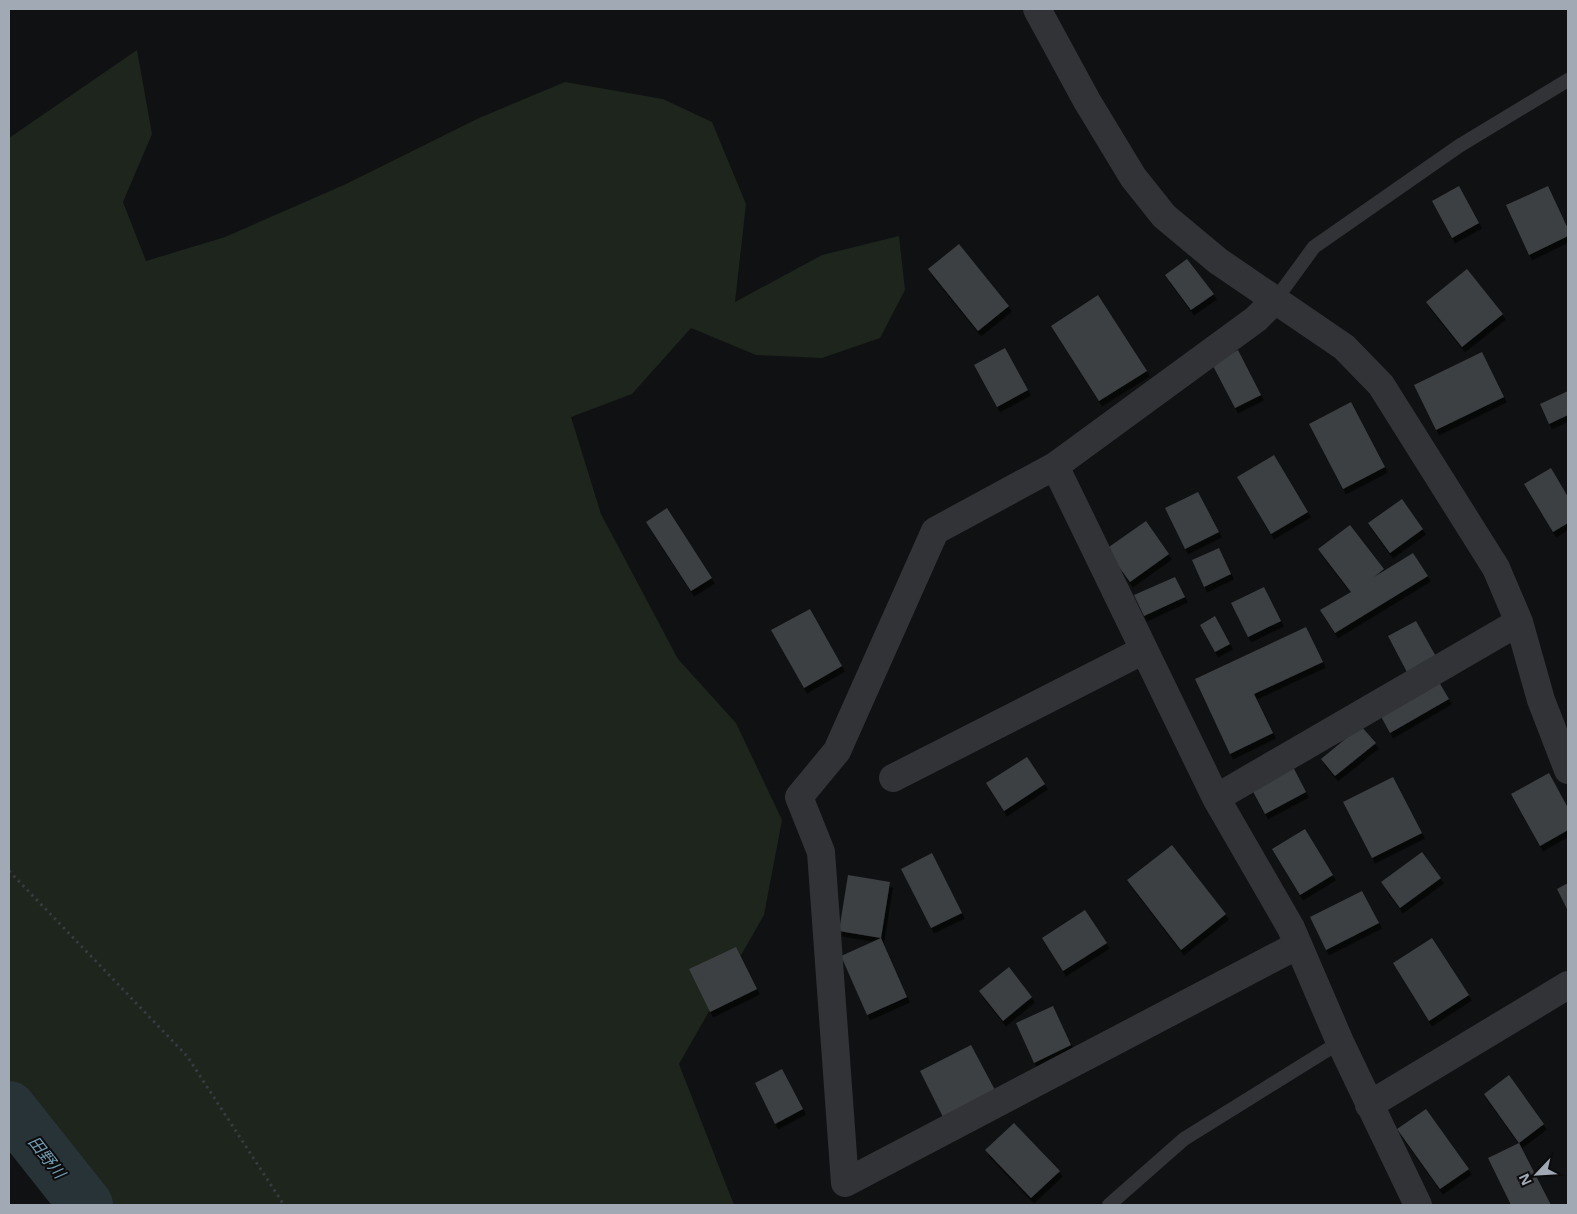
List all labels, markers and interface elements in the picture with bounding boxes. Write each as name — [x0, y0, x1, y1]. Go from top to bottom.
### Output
water label: 田野川 — [24, 1131, 72, 1184]
north arrow — [1512, 1149, 1562, 1199]
text: N — [1514, 1171, 1536, 1189]

